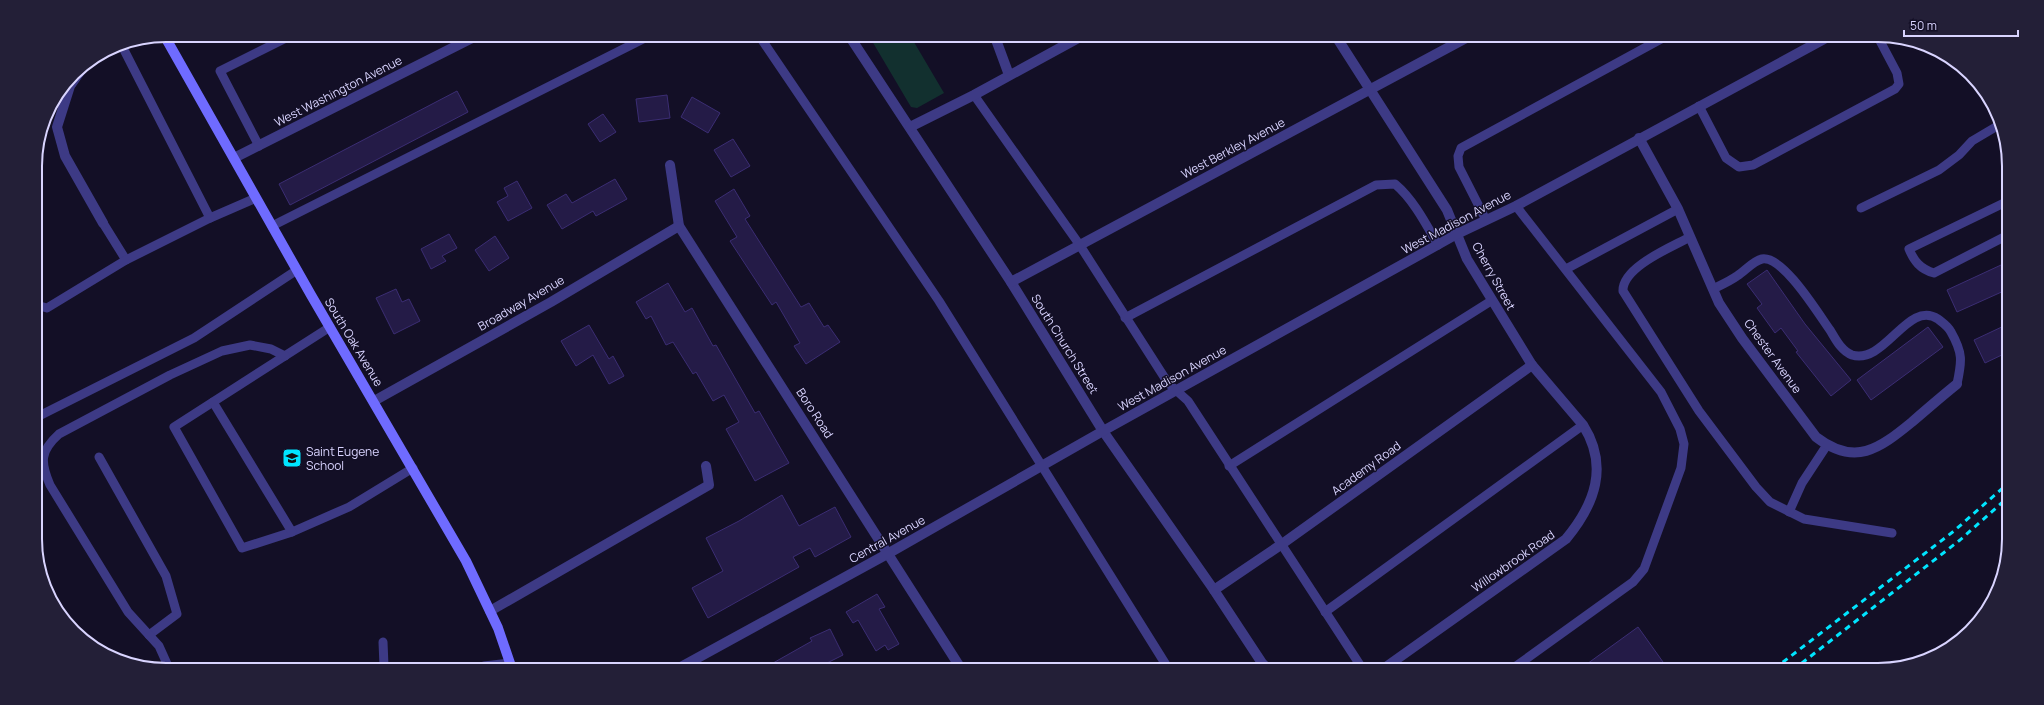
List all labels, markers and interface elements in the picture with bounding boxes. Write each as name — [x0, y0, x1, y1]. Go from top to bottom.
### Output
scale bar — [1904, 12, 2018, 38]
text: 50 m — [1910, 17, 1937, 34]
street label: West Washington Avenue — [271, 51, 405, 131]
street label: West Berkley Avenue — [1178, 113, 1288, 183]
street label: West Madison Avenue — [1398, 186, 1514, 258]
street label: Cherry Street — [1468, 239, 1520, 313]
street label: Broadway Avenue — [475, 271, 567, 335]
street label: South Church Street — [1027, 291, 1103, 397]
street label: South Oak Avenue — [321, 294, 387, 390]
street label: Chester Avenue — [1740, 315, 1806, 397]
street label: West Madison Avenue — [1115, 341, 1229, 415]
street label: Boro Road — [792, 385, 838, 441]
street label: Academy Road — [1328, 437, 1404, 499]
place label: Saint Eugene School — [306, 443, 379, 474]
school or university icon: Saint Eugene School — [281, 447, 303, 469]
street label: Central Avenue — [846, 511, 928, 567]
street label: Willowbrook Road — [1468, 526, 1558, 596]

